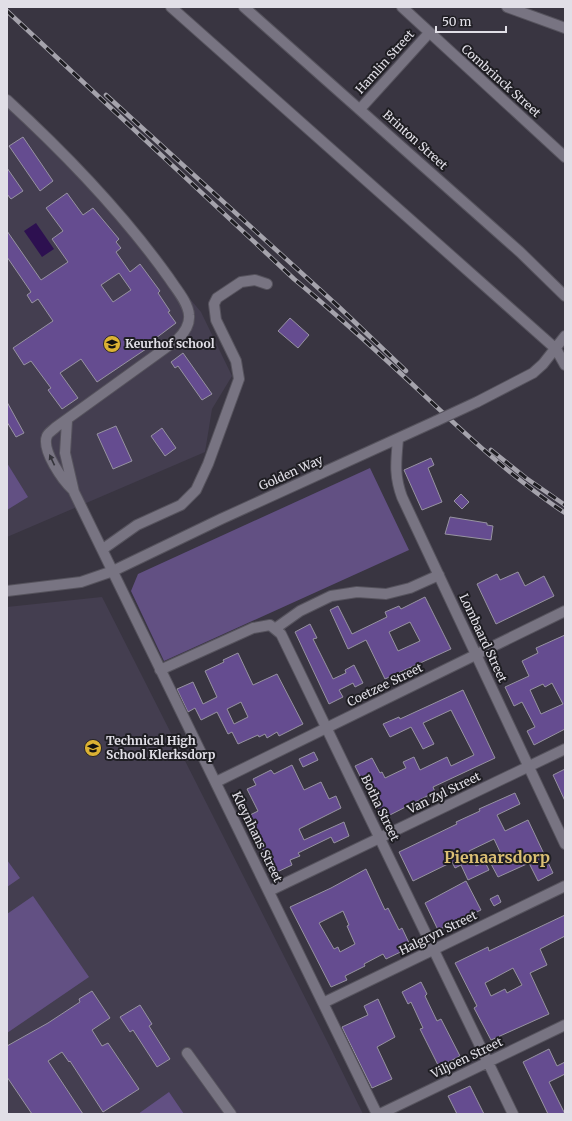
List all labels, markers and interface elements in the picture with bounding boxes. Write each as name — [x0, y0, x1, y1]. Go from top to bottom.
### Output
scale bar — [436, 8, 506, 34]
text: 50 m — [442, 14, 471, 29]
street label: Hamlin Street — [352, 26, 417, 97]
street label: Combrinck Street — [459, 41, 544, 120]
street label: Brinton Street — [380, 107, 451, 173]
school or university icon: Keurhof school — [102, 334, 122, 354]
place label: Keurhof school — [125, 336, 215, 351]
street label: Golden Way — [256, 452, 325, 493]
one-way arrow — [49, 454, 55, 466]
street label: Lombaard Street — [456, 591, 511, 685]
street label: Coetzee Street — [344, 660, 425, 709]
place label: Technical High School Klerksdorp — [106, 733, 216, 762]
school or university icon: Technical High School Klerksdorp — [83, 738, 103, 758]
street label: Van Zyl Street — [404, 768, 483, 817]
street label: Botha Street — [358, 772, 403, 843]
street label: Kleynhans Street — [229, 789, 286, 885]
district label: Pienaarsdorp — [444, 847, 550, 867]
street label: Halgryn Street — [396, 907, 479, 958]
street label: Viljoen Street — [428, 1034, 505, 1082]

